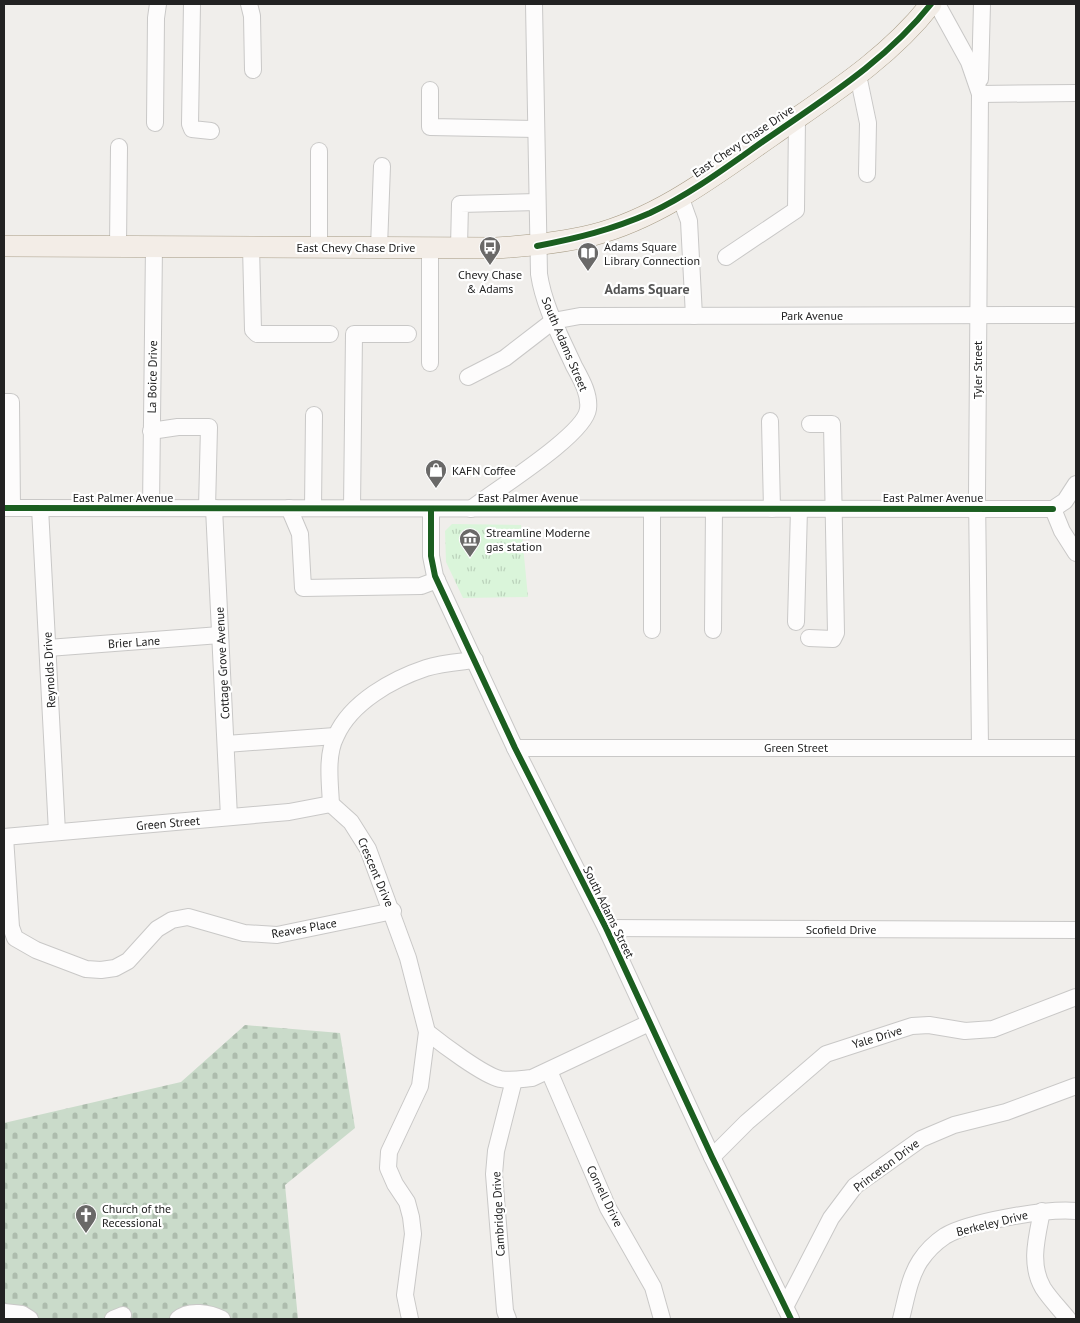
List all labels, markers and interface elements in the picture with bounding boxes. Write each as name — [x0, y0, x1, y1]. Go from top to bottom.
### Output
street label: East Chevy Chase Drive — [690, 102, 796, 180]
bus stop icon: Chevy Chase & Adams — [478, 235, 502, 266]
place label: Adams Square Library Connection — [604, 239, 700, 268]
street label: East Chevy Chase Drive — [297, 240, 415, 255]
library icon: Adams Square Library Connection — [576, 241, 600, 272]
place label: Chevy Chase & Adams — [458, 267, 522, 296]
district label: Adams Square — [604, 280, 690, 298]
street label: South Adams Street — [538, 295, 592, 393]
street label: Park Avenue — [781, 308, 843, 323]
street label: La Boice Drive — [144, 340, 160, 414]
street label: Tyler Street — [970, 341, 985, 399]
shop icon: KAFN Coffee — [424, 458, 448, 489]
place label: KAFN Coffee — [452, 463, 516, 478]
street label: East Palmer Avenue — [73, 490, 173, 505]
street label: East Palmer Avenue — [478, 490, 578, 505]
street label: East Palmer Avenue — [883, 490, 983, 505]
place label: Streamline Moderne gas station — [486, 525, 590, 554]
museum icon: Streamline Moderne gas station — [458, 527, 482, 558]
street label: Cottage Grove Avenue — [212, 606, 232, 720]
street label: Reynolds Drive — [40, 632, 58, 708]
street label: Brier Lane — [107, 633, 161, 651]
street label: Green Street — [764, 740, 828, 755]
street label: Green Street — [136, 813, 200, 833]
street label: Crescent Drive — [355, 835, 397, 909]
street label: South Adams Street — [580, 863, 638, 961]
street label: Reaves Place — [270, 915, 338, 941]
street label: Scofield Drive — [806, 922, 876, 937]
street label: Yale Drive — [850, 1022, 904, 1052]
street label: Princeton Drive — [850, 1135, 922, 1195]
street label: Cornell Drive — [584, 1163, 626, 1229]
street label: Cambridge Drive — [488, 1171, 508, 1257]
place label: Church of the Recessional — [102, 1201, 171, 1230]
church icon: Church of the Recessional — [74, 1203, 98, 1234]
street label: Berkeley Drive — [955, 1207, 1029, 1239]

